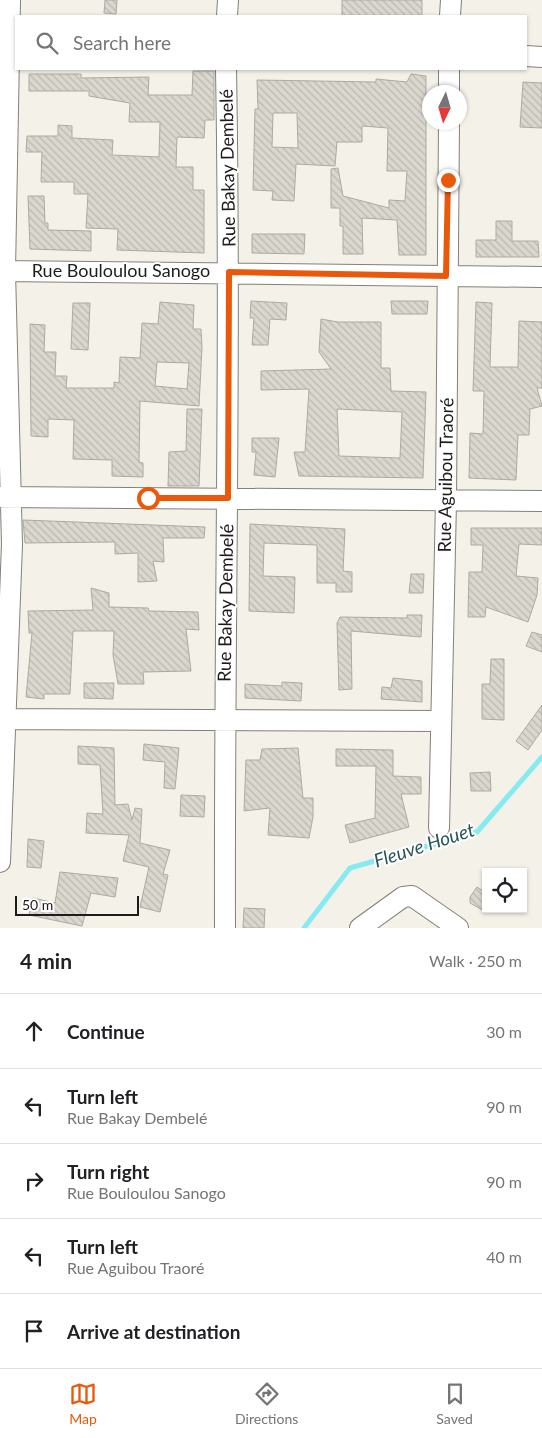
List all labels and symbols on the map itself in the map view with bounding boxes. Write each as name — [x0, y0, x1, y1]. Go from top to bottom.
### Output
north arrow — [422, 85, 467, 130]
street label: Rue Bakay Dembelé — [215, 89, 239, 247]
route end — [437, 169, 460, 192]
street label: Rue Bouloulou Sanogo — [32, 259, 210, 281]
street label: Rue Aguibou Traoré — [433, 397, 457, 552]
route start — [137, 487, 160, 510]
street label: Rue Bakay Dembelé — [213, 524, 237, 682]
water label: Fleuve Houet — [371, 817, 477, 872]
scale bar — [15, 893, 139, 916]

